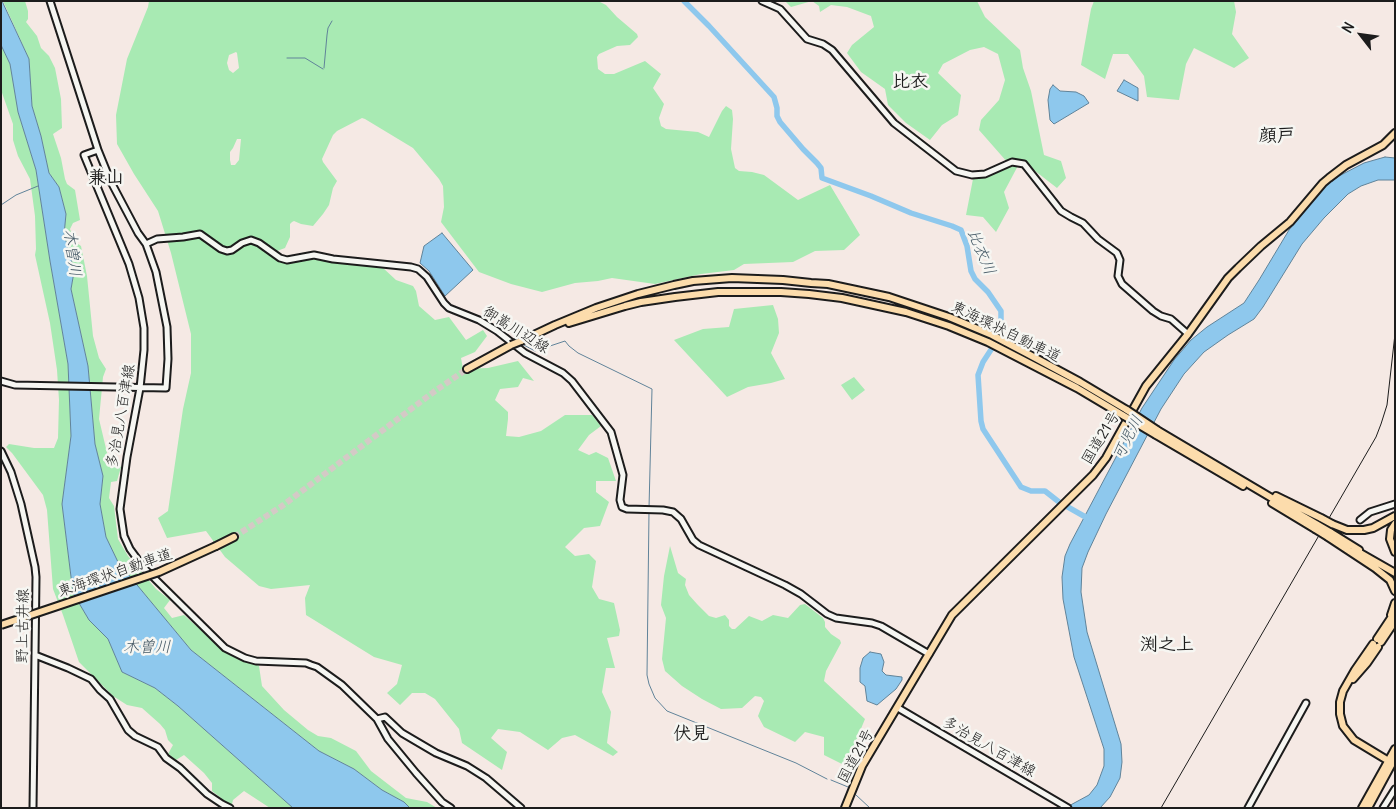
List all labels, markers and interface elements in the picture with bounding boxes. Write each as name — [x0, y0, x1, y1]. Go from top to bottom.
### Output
north arrow — [1336, 10, 1386, 60]
text: N — [1338, 19, 1358, 36]
district label: 比衣 — [892, 71, 928, 93]
district label: 顔戸 — [1259, 125, 1295, 147]
district label: 兼山 — [88, 167, 124, 189]
water label: 比衣川 — [963, 226, 999, 278]
water label: 木曽川 — [59, 228, 85, 278]
street label: 東海環状自動車道 — [948, 298, 1064, 366]
street label: 御嵩川辺線 — [479, 302, 553, 358]
street label: 多治見八百津線 — [103, 363, 139, 469]
street label: 国道21号 — [1078, 408, 1124, 468]
water label: 可児川 — [1109, 412, 1147, 464]
street label: 東海環状自動車道 — [55, 545, 175, 601]
street label: 野上古井線 — [13, 588, 33, 664]
district label: 渕之上 — [1140, 634, 1194, 656]
water label: 木曽川 — [123, 637, 171, 657]
street label: 多治見八百津線 — [939, 713, 1039, 781]
district label: 伏見 — [673, 723, 709, 745]
street label: 国道21号 — [834, 726, 878, 786]

